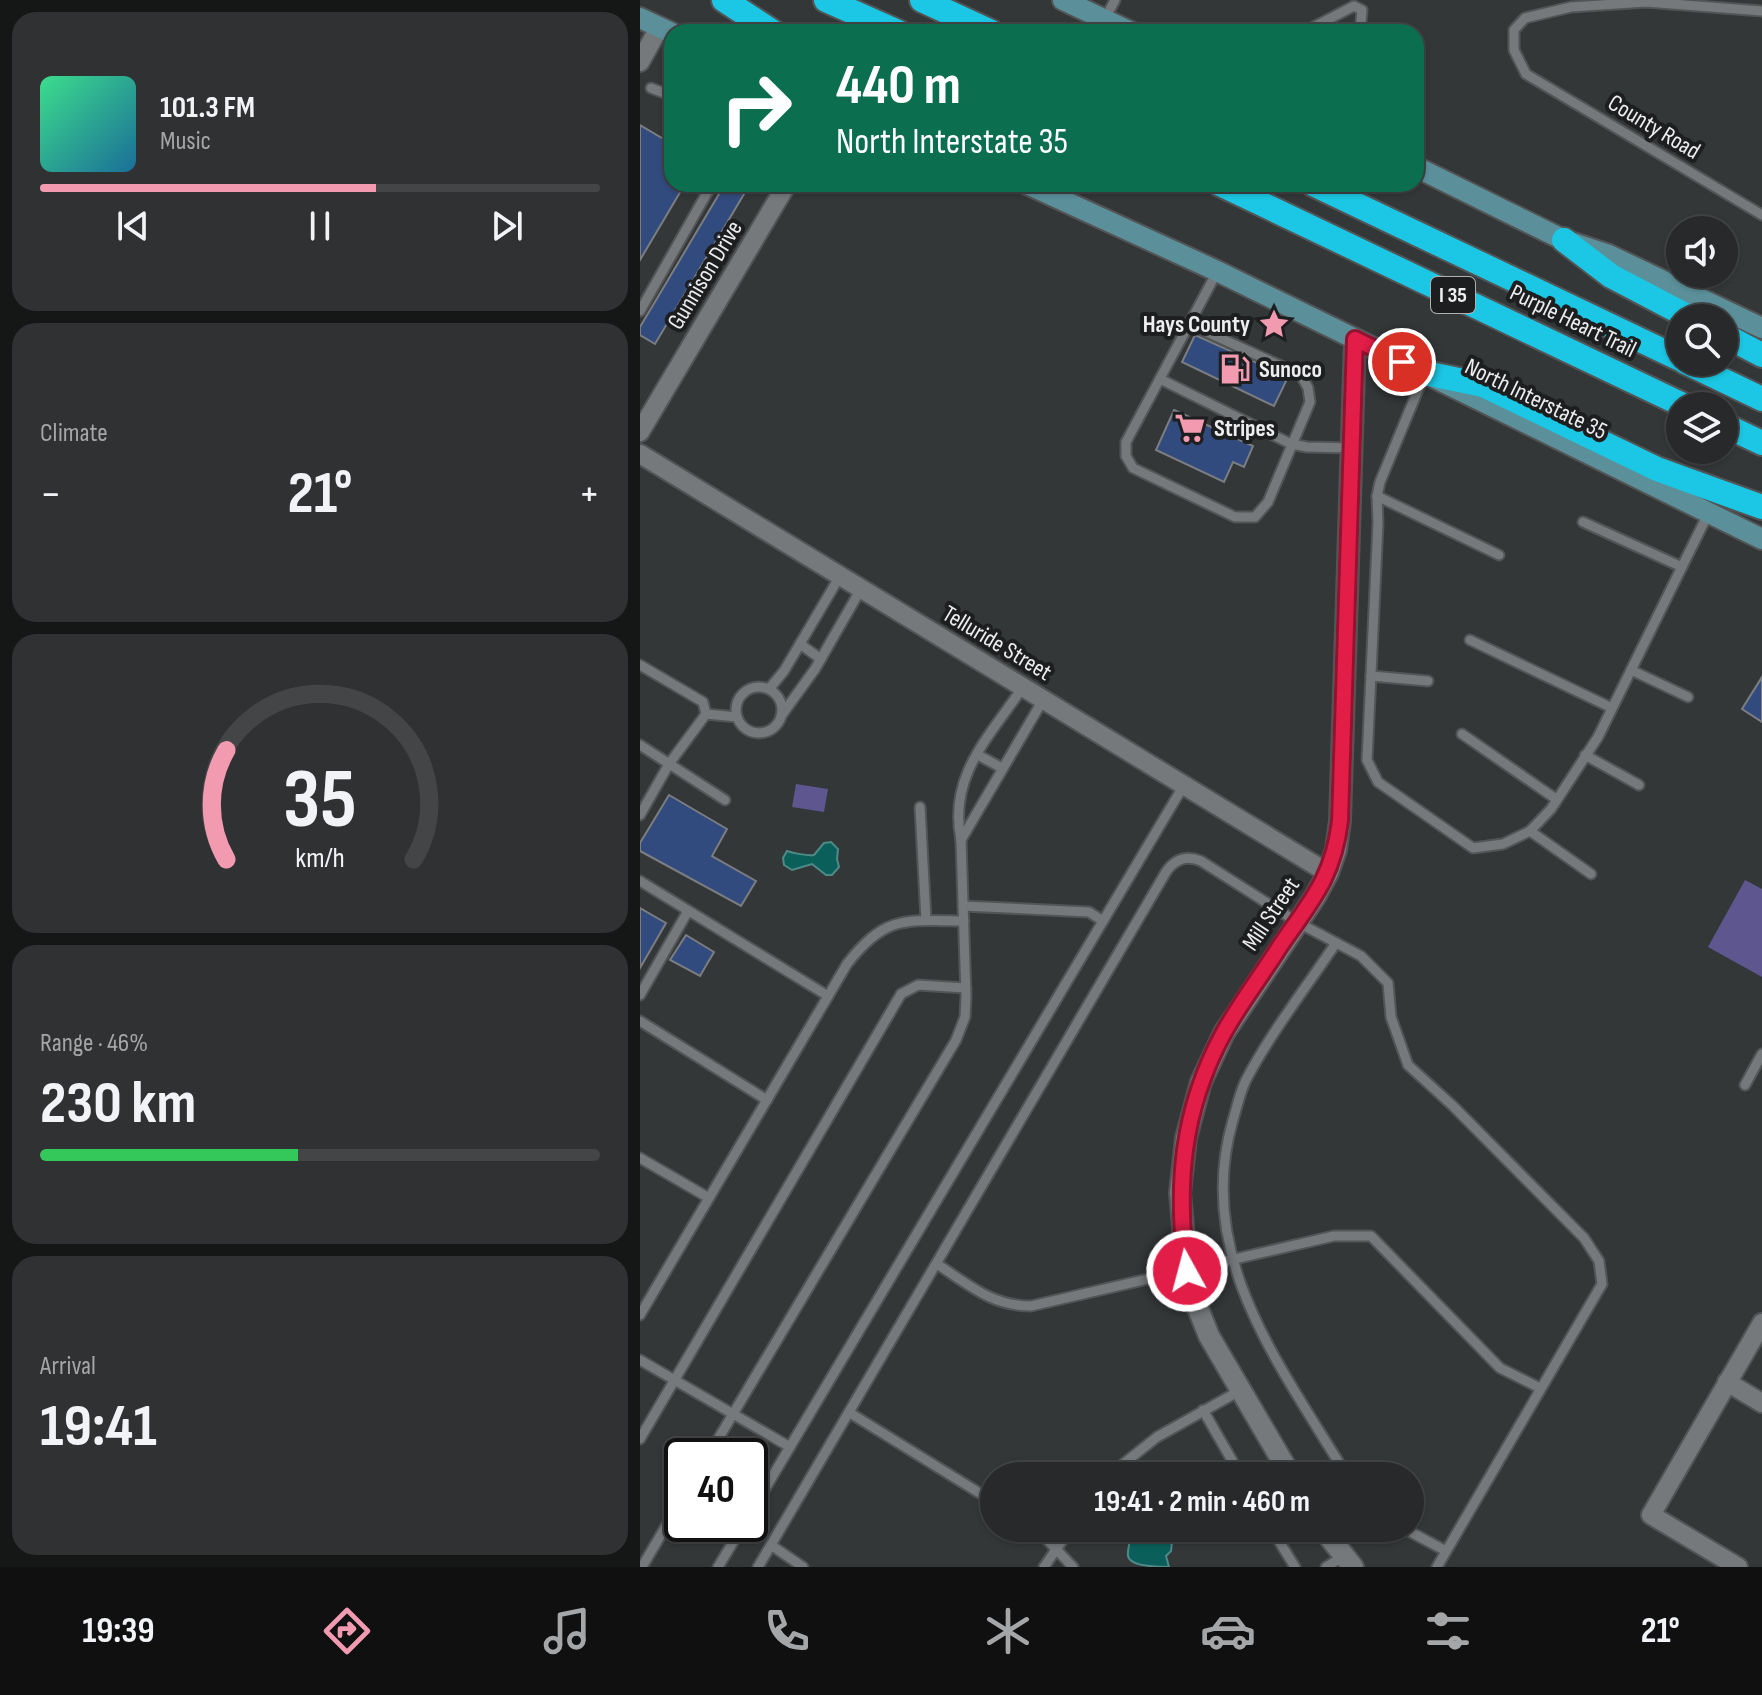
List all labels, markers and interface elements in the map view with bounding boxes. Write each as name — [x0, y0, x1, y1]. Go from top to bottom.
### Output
text: 440 m — [836, 53, 961, 120]
icon: right — [704, 56, 808, 160]
street label: County Road — [1603, 88, 1705, 166]
text: 101.3 FM — [160, 90, 255, 126]
text: North Interstate 35 — [836, 121, 1068, 164]
text: Music — [160, 126, 211, 157]
icon: previous — [111, 204, 155, 248]
icon: pause — [298, 204, 342, 248]
icon: next — [485, 204, 529, 248]
street label: Gunnison Drive — [661, 215, 749, 335]
map controls — [1666, 216, 1738, 464]
button: sound — [1666, 216, 1738, 288]
road number: I 35 — [1431, 277, 1475, 313]
street label: Purple Heart Trail — [1505, 278, 1641, 364]
button: search — [1666, 304, 1738, 376]
place icon: Hays County — [1257, 307, 1291, 341]
place label: Hays County — [1143, 310, 1250, 339]
pin — [1368, 328, 1436, 396]
icon: arrive — [1380, 340, 1424, 384]
fuel station icon: Sunoco — [1218, 352, 1252, 386]
street label: North Interstate 35 — [1460, 352, 1612, 446]
place label: Sunoco — [1259, 355, 1322, 384]
button: layers — [1666, 392, 1738, 464]
supermarket icon: Stripes — [1173, 411, 1207, 445]
place label: Stripes — [1214, 414, 1275, 443]
text: Climate — [40, 418, 108, 449]
text: 21° — [287, 458, 353, 530]
text: − — [40, 468, 62, 521]
text: + — [578, 468, 600, 521]
street label: Telluride Street — [937, 599, 1057, 687]
text: 35 — [283, 750, 357, 850]
text: km/h — [295, 841, 345, 876]
street label: Mill Street — [1236, 872, 1306, 956]
text: Range · 46% — [40, 1028, 148, 1059]
text: 230 km — [40, 1068, 196, 1140]
position arrow — [1145, 1229, 1229, 1313]
text: Arrival — [40, 1351, 96, 1382]
text: 19:41 — [40, 1391, 157, 1463]
speed limit sign: 40 — [664, 1438, 768, 1542]
text: 19:41 · 2 min · 460 m — [1094, 1484, 1310, 1520]
icon: directions — [319, 1603, 375, 1659]
icon: music — [539, 1603, 595, 1659]
icon: phone — [759, 1603, 815, 1659]
icon: climate — [980, 1603, 1036, 1659]
icon: car — [1200, 1603, 1256, 1659]
icon: filters — [1420, 1603, 1476, 1659]
text: 19:39 — [82, 1610, 155, 1653]
text: 21° — [1641, 1610, 1680, 1653]

